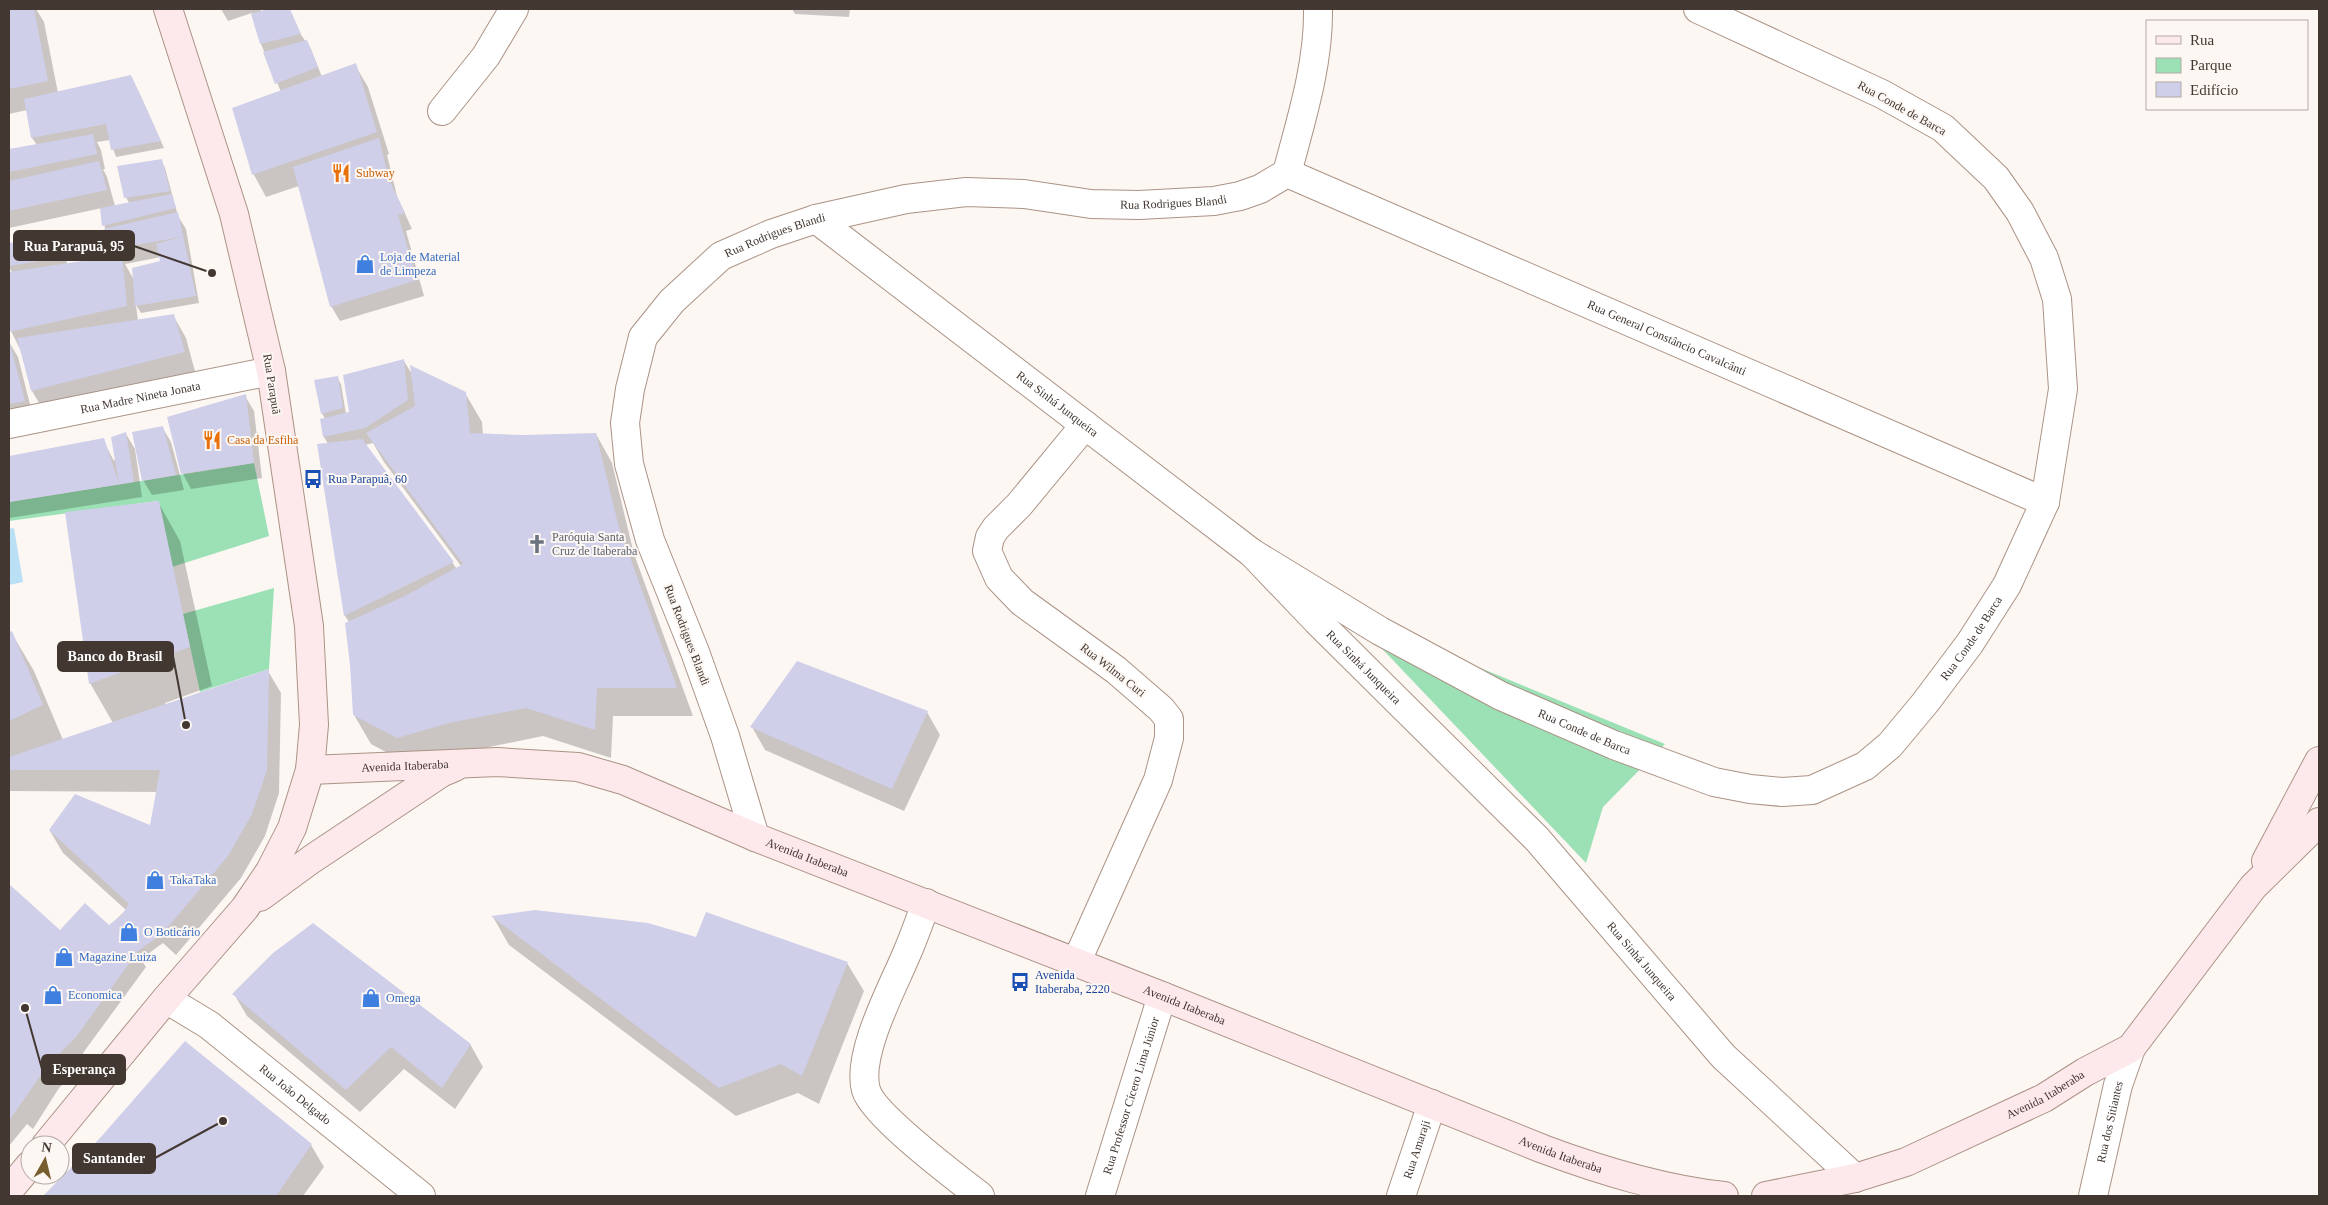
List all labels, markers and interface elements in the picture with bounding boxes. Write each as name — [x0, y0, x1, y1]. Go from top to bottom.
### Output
legend — [2146, 20, 2308, 110]
text: Rua — [2190, 32, 2215, 48]
text: Parque — [2190, 57, 2232, 73]
street label: Rua Conde de Barca — [1855, 78, 1949, 138]
text: Edifício — [2190, 82, 2238, 98]
restaurant icon: Subway — [330, 162, 352, 184]
place label: Subway — [356, 166, 395, 180]
street label: Rua Rodrigues Blandi — [1120, 192, 1229, 212]
street label: Rua Rodrigues Blandi — [722, 210, 827, 261]
callout: Rua Parapuã, 95 — [14, 231, 134, 260]
text: Rua Parapuã, 95 — [24, 239, 124, 254]
place label: Loja de Material de Limpeza — [380, 250, 461, 278]
shop icon: Loja de Material de Limpeza — [354, 253, 376, 275]
street label: Rua General Constâncio Cavalcânti — [1585, 297, 1749, 379]
street label: Rua Parapuã — [260, 353, 284, 416]
street label: Rua Sinhá Junqueira — [1014, 368, 1102, 440]
street label: Rua Madre Nineta Jonata — [79, 378, 202, 416]
restaurant icon: Casa da Esfiha — [201, 429, 223, 451]
place label: Casa da Esfiha — [227, 433, 299, 447]
bus stop icon: Rua Parapuã, 60 — [302, 468, 324, 490]
place label: Rua Parapuã, 60 — [328, 472, 407, 486]
place label: Paróquia Santa Cruz de Itaberaba — [552, 530, 638, 558]
church icon: Paróquia Santa Cruz de Itaberaba — [526, 533, 548, 555]
street label: Rua Rodrigues Blandi — [661, 583, 713, 688]
street label: Rua Conde de Barca — [1937, 593, 2005, 683]
street label: Rua Sinhá Junqueira — [1323, 627, 1404, 708]
street label: Rua Wilma Curi — [1078, 640, 1149, 700]
callout: Banco do Brasil — [58, 642, 173, 671]
text: Banco do Brasil — [68, 649, 163, 664]
street label: Rua Conde de Barca — [1536, 706, 1633, 758]
street label: Avenida Itaberaba — [361, 757, 450, 775]
street label: Avenida Itaberaba — [764, 835, 851, 880]
shop icon: TakaTaka — [144, 869, 166, 891]
place label: TakaTaka — [170, 873, 217, 887]
street label: Rua Sinhá Junqueira — [1604, 919, 1680, 1004]
shop icon: O Boticário — [118, 921, 140, 943]
place label: O Boticário — [144, 925, 200, 939]
shop icon: Magazine Luiza — [53, 946, 75, 968]
place label: Magazine Luiza — [79, 950, 157, 964]
place label: Avenida Itaberaba, 2220 — [1035, 968, 1110, 996]
bus stop icon: Avenida Itaberaba, 2220 — [1009, 971, 1031, 993]
street label: Avenida Itaberaba — [1141, 982, 1228, 1028]
shop icon: Economica — [42, 984, 64, 1006]
shop icon: Omega — [360, 987, 382, 1009]
place label: Economica — [68, 988, 123, 1002]
place label: Omega — [386, 991, 421, 1005]
street label: Rua Professor Cícero Lima Júnior — [1100, 1015, 1162, 1176]
callout: Esperança — [42, 1055, 125, 1084]
street label: Rua João Delgado — [257, 1061, 334, 1128]
text: Esperança — [53, 1062, 116, 1077]
street label: Avenida Itaberaba — [2004, 1067, 2087, 1122]
street label: Rua dos Sitiantes — [2094, 1079, 2126, 1164]
street label: Rua Amaraji — [1400, 1118, 1433, 1181]
street label: Avenida Itaberaba — [1517, 1133, 1605, 1176]
north arrow — [20, 1135, 70, 1185]
text: N — [41, 1139, 53, 1156]
callout: Santander — [73, 1144, 155, 1173]
text: Santander — [83, 1151, 145, 1166]

